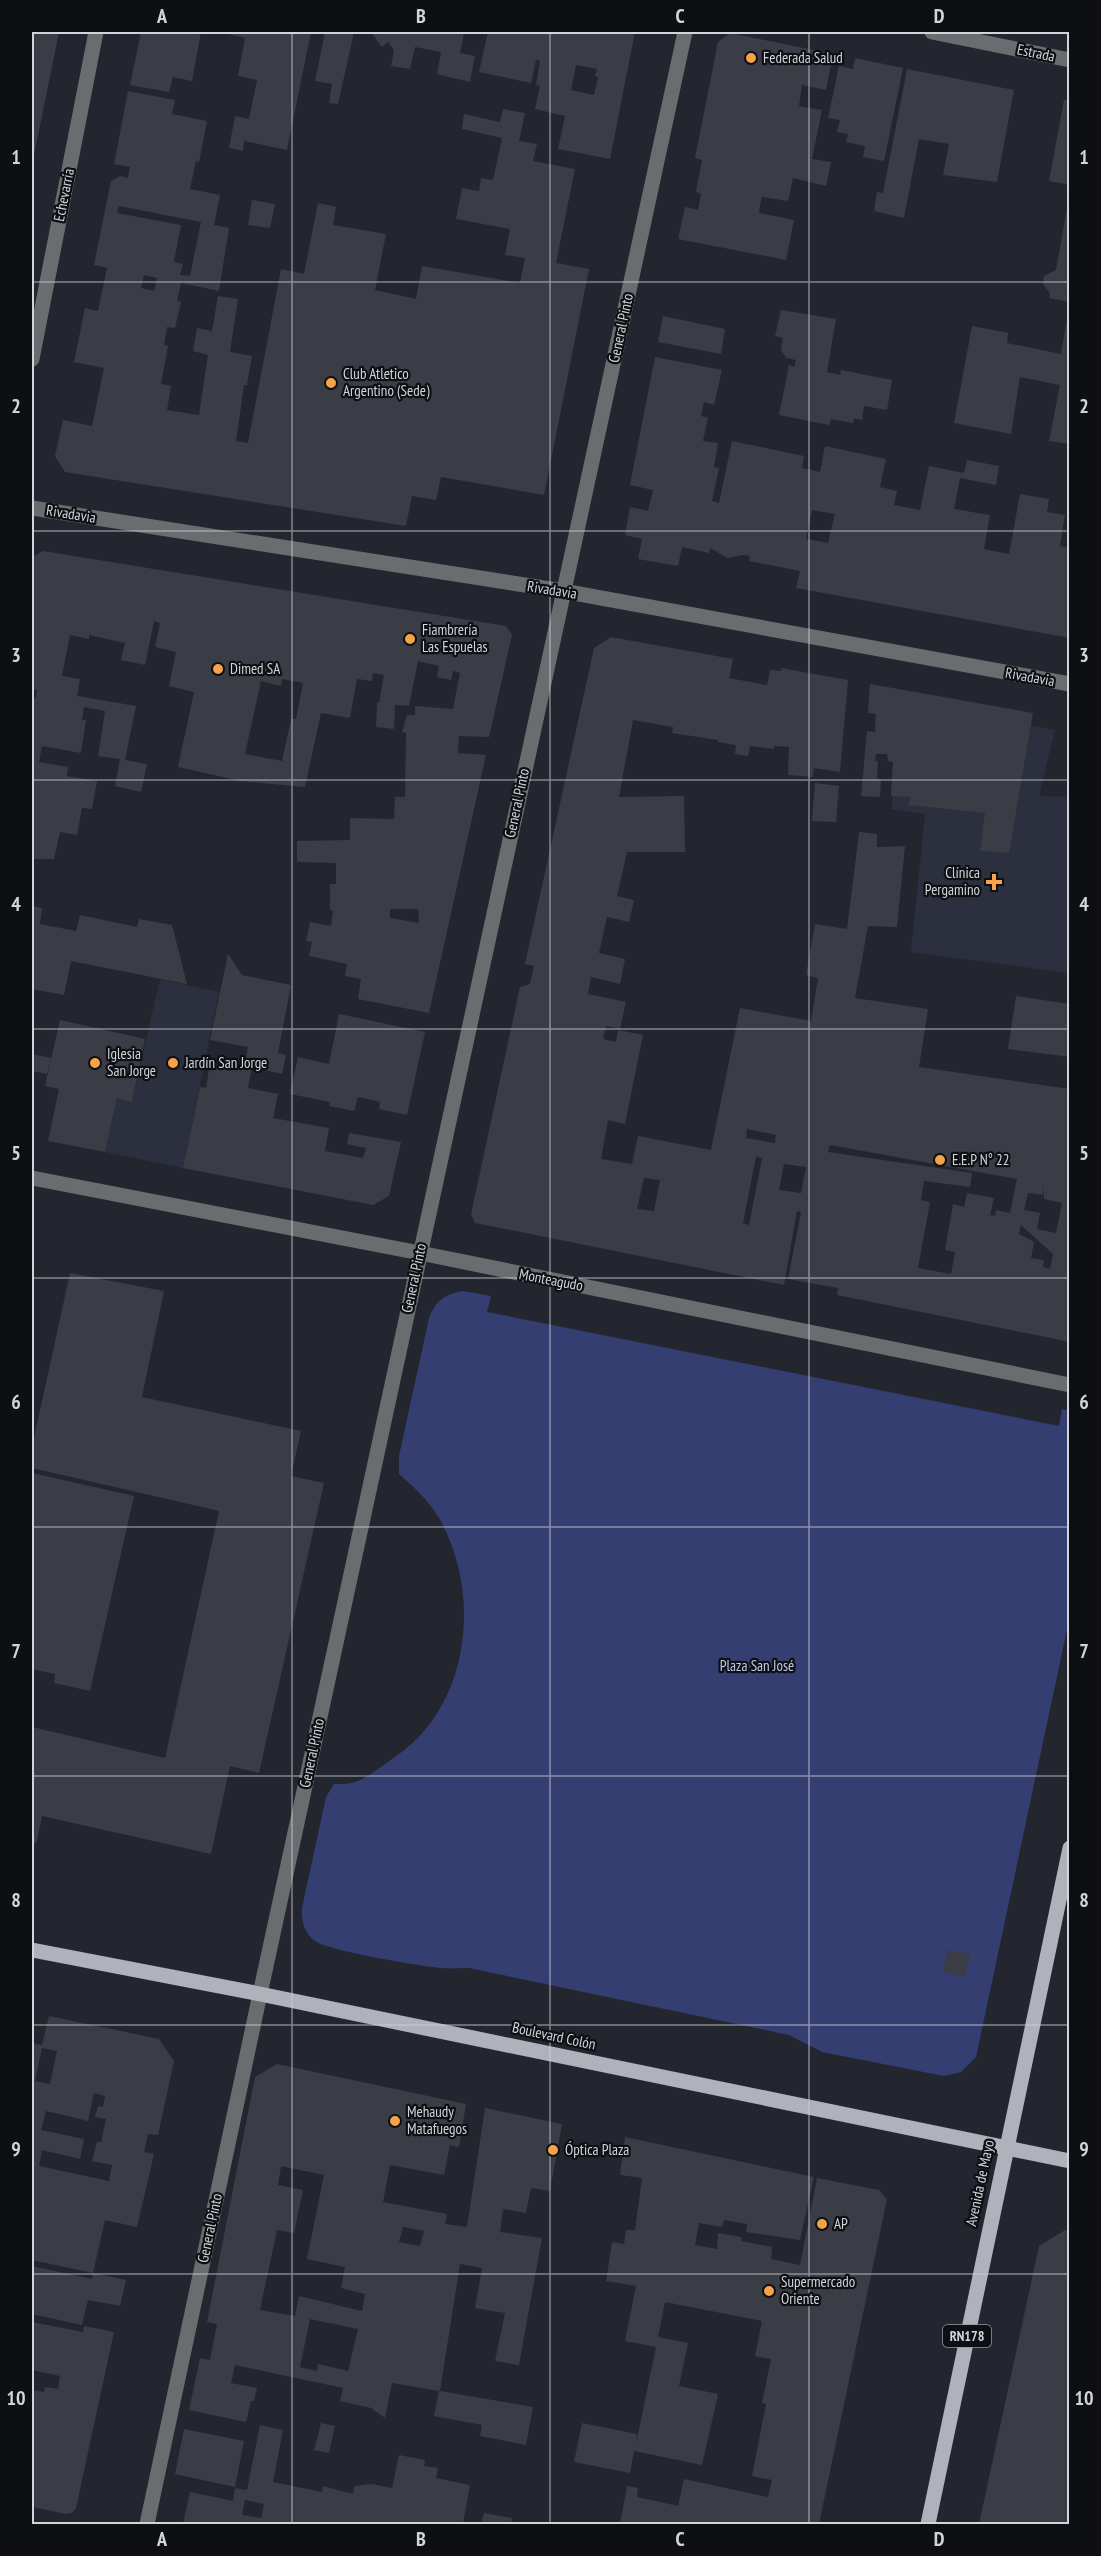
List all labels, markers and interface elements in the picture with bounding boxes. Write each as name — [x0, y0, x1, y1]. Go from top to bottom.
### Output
text: A — [156, 3, 168, 29]
text: B — [416, 3, 426, 29]
text: C — [675, 3, 685, 29]
text: D — [934, 3, 945, 29]
street label: Estrada — [1015, 39, 1057, 66]
place label: Federada Salud — [763, 48, 843, 67]
marker: Federada Salud — [744, 51, 758, 65]
text: 1 — [11, 144, 21, 170]
text: 1 — [1079, 144, 1089, 170]
street label: Echevarría — [49, 167, 78, 223]
street label: General Pinto — [604, 292, 637, 364]
place label: Club Atletico Argentino (Sede) — [343, 364, 430, 400]
marker: Club Atletico Argentino (Sede) — [324, 376, 338, 390]
text: 2 — [11, 393, 21, 419]
text: 2 — [1079, 393, 1089, 419]
street label: Rivadavia — [45, 500, 97, 527]
street label: Rivadavia — [526, 576, 578, 603]
place label: Fiambrería Las Espuelas — [422, 620, 488, 656]
marker: Fiambrería Las Espuelas — [403, 632, 417, 646]
text: 3 — [11, 642, 21, 668]
text: 3 — [1079, 642, 1089, 668]
place label: Dimed SA — [230, 659, 281, 678]
marker: Dimed SA — [211, 662, 225, 676]
street label: Rivadavia — [1004, 663, 1056, 690]
street label: General Pinto — [500, 767, 533, 839]
place label: Clínica Pergamino — [925, 863, 980, 899]
marker: Clínica Pergamino — [985, 873, 1003, 891]
text: 4 — [11, 891, 21, 917]
text: 4 — [1079, 891, 1089, 917]
place label: Iglesia San Jorge — [107, 1044, 156, 1080]
place label: Jardín San Jorge — [184, 1053, 267, 1072]
marker: Iglesia San Jorge — [88, 1056, 102, 1070]
marker: Jardín San Jorge — [166, 1056, 180, 1070]
text: 5 — [11, 1140, 21, 1166]
text: 5 — [1079, 1140, 1089, 1166]
place label: E.E.P N° 22 — [952, 1150, 1010, 1169]
marker: E.E.P N° 22 — [933, 1153, 947, 1167]
street label: General Pinto — [397, 1242, 430, 1314]
street label: Monteagudo — [517, 1264, 585, 1295]
text: 6 — [11, 1389, 21, 1415]
text: 6 — [1079, 1389, 1089, 1415]
text: 7 — [11, 1638, 21, 1664]
text: 7 — [1079, 1638, 1089, 1664]
park label: Plaza San José — [720, 1656, 794, 1675]
street label: General Pinto — [295, 1717, 328, 1789]
text: 8 — [11, 1887, 21, 1913]
text: 8 — [1079, 1887, 1089, 1913]
street label: Boulevard Colón — [511, 2017, 597, 2054]
place label: Mehaudy Matafuegos — [407, 2102, 467, 2138]
marker: Mehaudy Matafuegos — [388, 2114, 402, 2128]
text: 9 — [11, 2136, 21, 2162]
text: 9 — [1079, 2136, 1089, 2162]
street label: Avenida de Mayo — [961, 2138, 998, 2228]
place label: Óptica Plaza — [565, 2140, 629, 2159]
marker: Óptica Plaza — [546, 2143, 560, 2157]
street label: General Pinto — [193, 2192, 226, 2264]
place label: AP — [834, 2214, 848, 2233]
marker: AP — [815, 2217, 829, 2231]
place label: Supermercado Oriente — [781, 2272, 855, 2308]
marker: Supermercado Oriente — [762, 2284, 776, 2298]
road number: RN178 — [943, 2325, 991, 2347]
text: 10 — [6, 2385, 26, 2411]
text: 10 — [1074, 2385, 1094, 2411]
text: A — [156, 2526, 168, 2552]
text: B — [416, 2526, 426, 2552]
text: C — [675, 2526, 685, 2552]
text: D — [934, 2526, 945, 2552]

